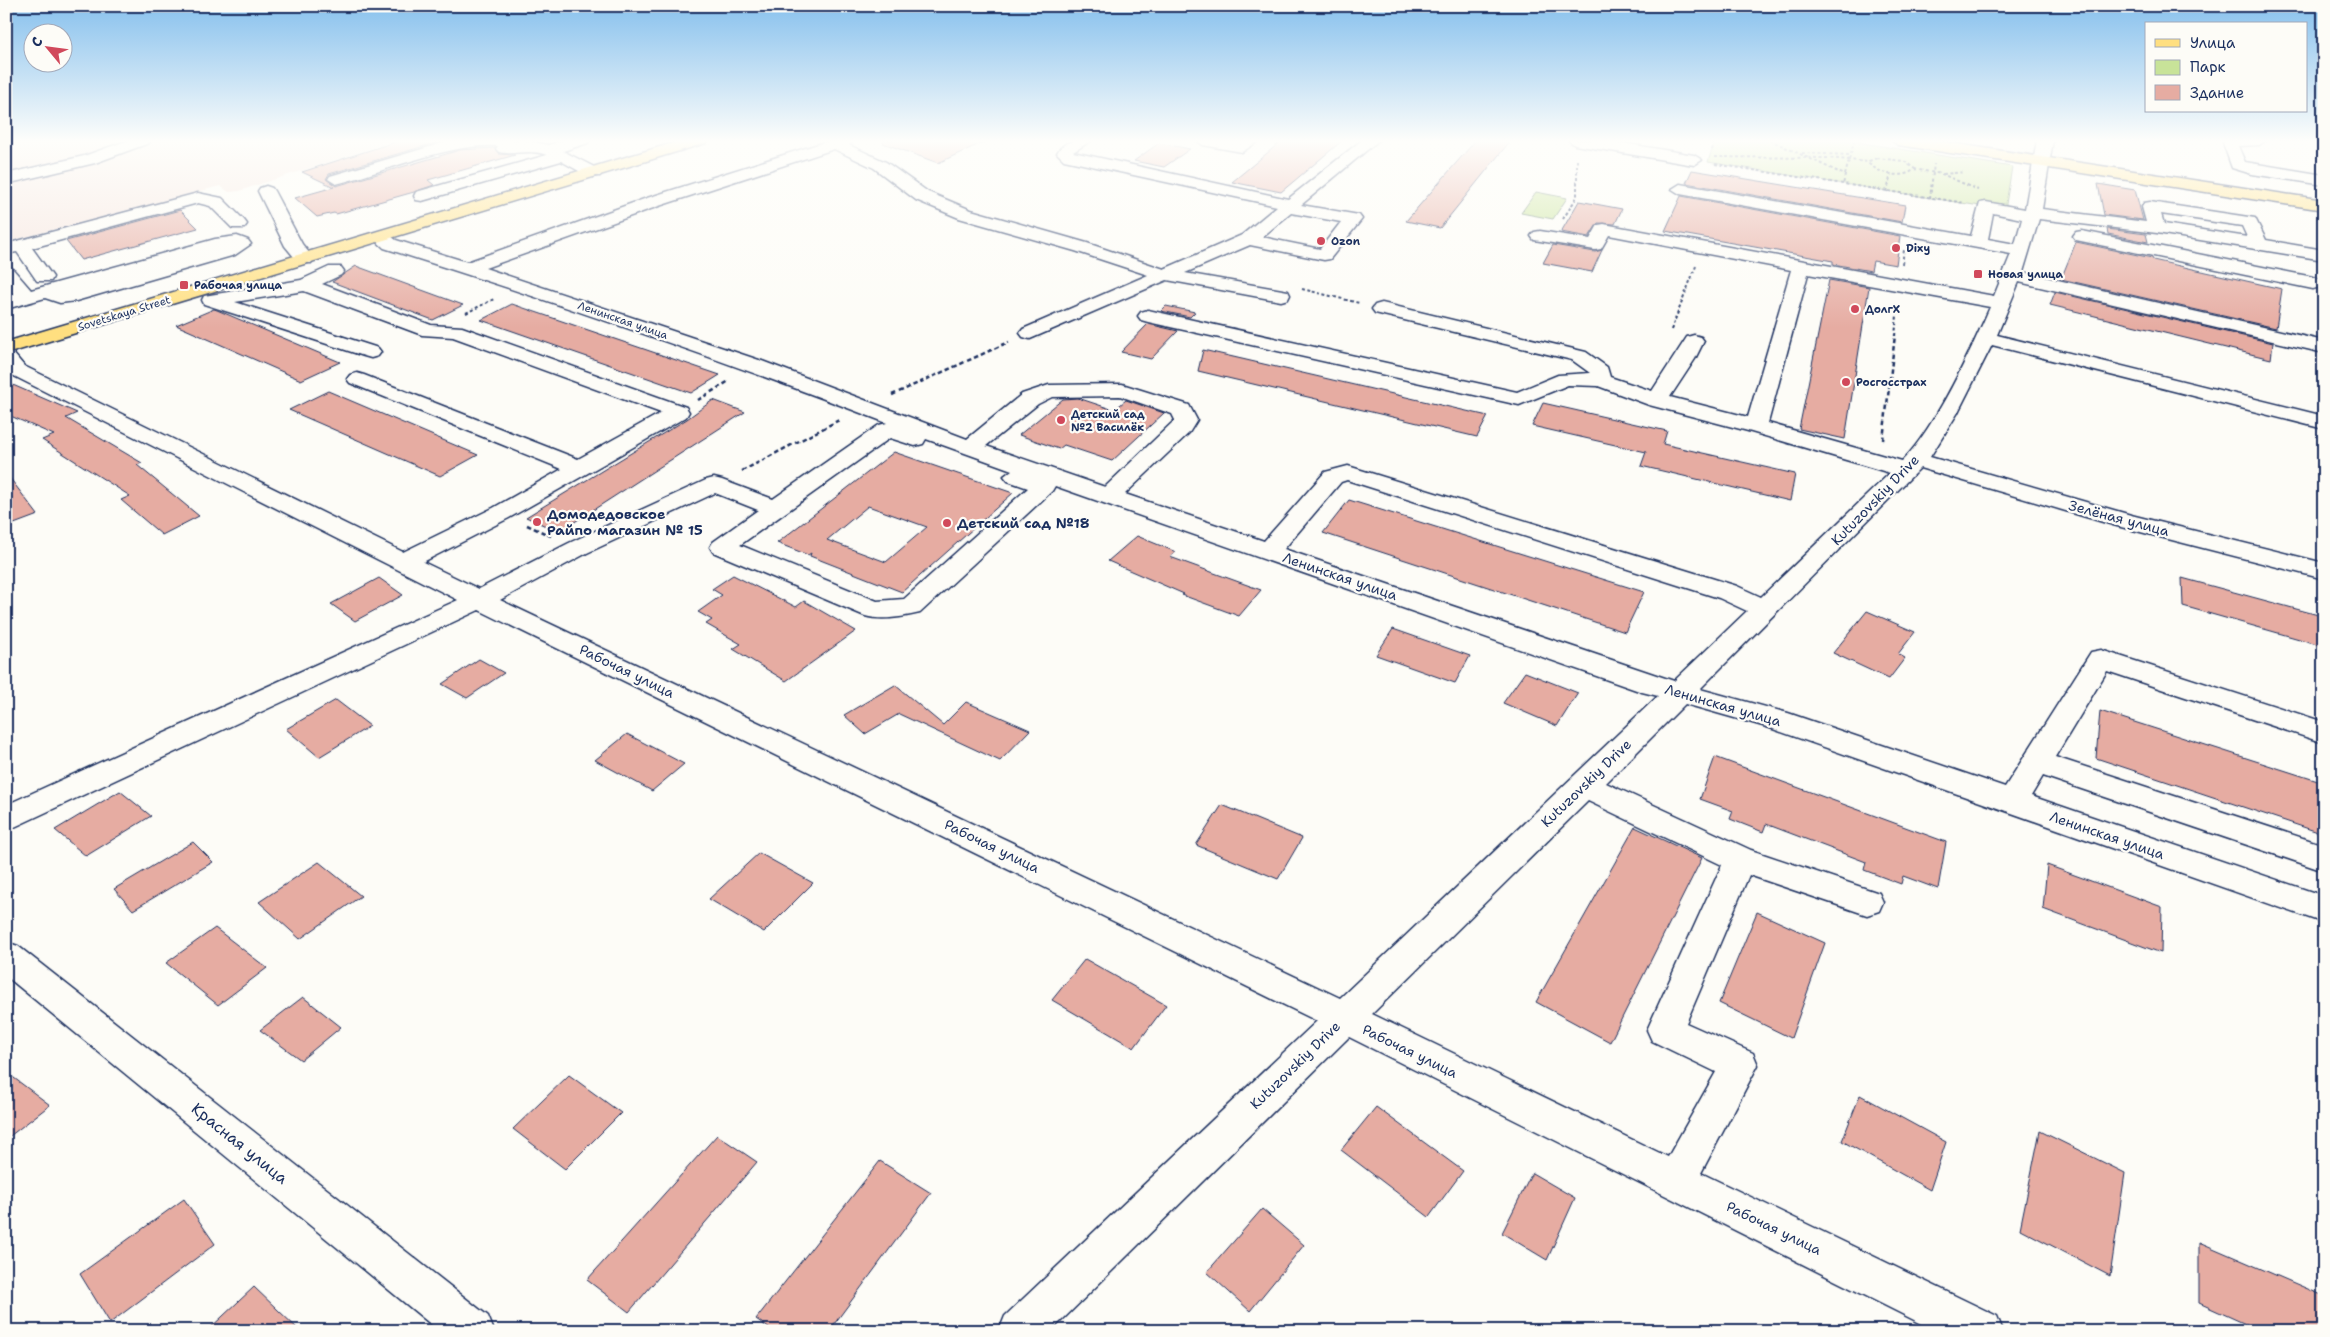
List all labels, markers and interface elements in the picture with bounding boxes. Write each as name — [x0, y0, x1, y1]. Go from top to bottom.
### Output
north arrow — [22, 22, 72, 72]
legend — [2145, 22, 2308, 112]
text: Улица — [2190, 33, 2236, 53]
text: С — [27, 34, 47, 50]
text: Парк — [2190, 57, 2226, 77]
text: Здание — [2190, 83, 2244, 103]
place label: Ozon — [1331, 234, 1361, 249]
marker: Ozon — [1315, 235, 1327, 247]
place label: Dixy — [1906, 241, 1930, 256]
marker: Dixy — [1890, 242, 1902, 254]
place label: Новая улица — [1988, 267, 2064, 282]
marker: Новая улица — [1972, 268, 1984, 280]
place label: Рабочая улица — [194, 278, 283, 293]
marker: Рабочая улица — [178, 279, 190, 291]
street label: Sovetskaya Street — [76, 292, 173, 335]
street label: Ленинская улица — [576, 298, 670, 343]
place label: ДолгХ — [1865, 302, 1900, 317]
marker: ДолгХ — [1849, 303, 1861, 315]
place label: Росгосстрах — [1856, 375, 1927, 390]
marker: Росгосстрах — [1840, 376, 1852, 388]
place label: Детский сад №2 Василёк — [1071, 407, 1145, 435]
marker: Детский сад №2 Василёк — [1055, 414, 1067, 426]
street label: Kutuzovskiy Drive — [1827, 451, 1923, 549]
street label: Зелёная улица — [2067, 496, 2172, 540]
place label: Домодедовское Райпо магазин № 15 — [547, 505, 703, 539]
place label: Детский сад №18 — [957, 514, 1090, 532]
marker: Домодедовское Райпо магазин № 15 — [531, 516, 543, 528]
marker: Детский сад №18 — [941, 517, 953, 529]
street label: Ленинская улица — [1280, 548, 1400, 604]
street label: Рабочая улица — [576, 640, 678, 702]
street label: Ленинская улица — [1663, 680, 1783, 730]
street label: Kutuzovskiy Drive — [1537, 735, 1635, 831]
street label: Ленинская улица — [2047, 807, 2167, 863]
street label: Рабочая улица — [941, 815, 1043, 877]
street label: Kutuzovskiy Drive — [1246, 1017, 1344, 1113]
street label: Рабочая улица — [1359, 1020, 1461, 1082]
street label: Красная улица — [187, 1098, 292, 1189]
street label: Рабочая улица — [1723, 1197, 1825, 1259]

